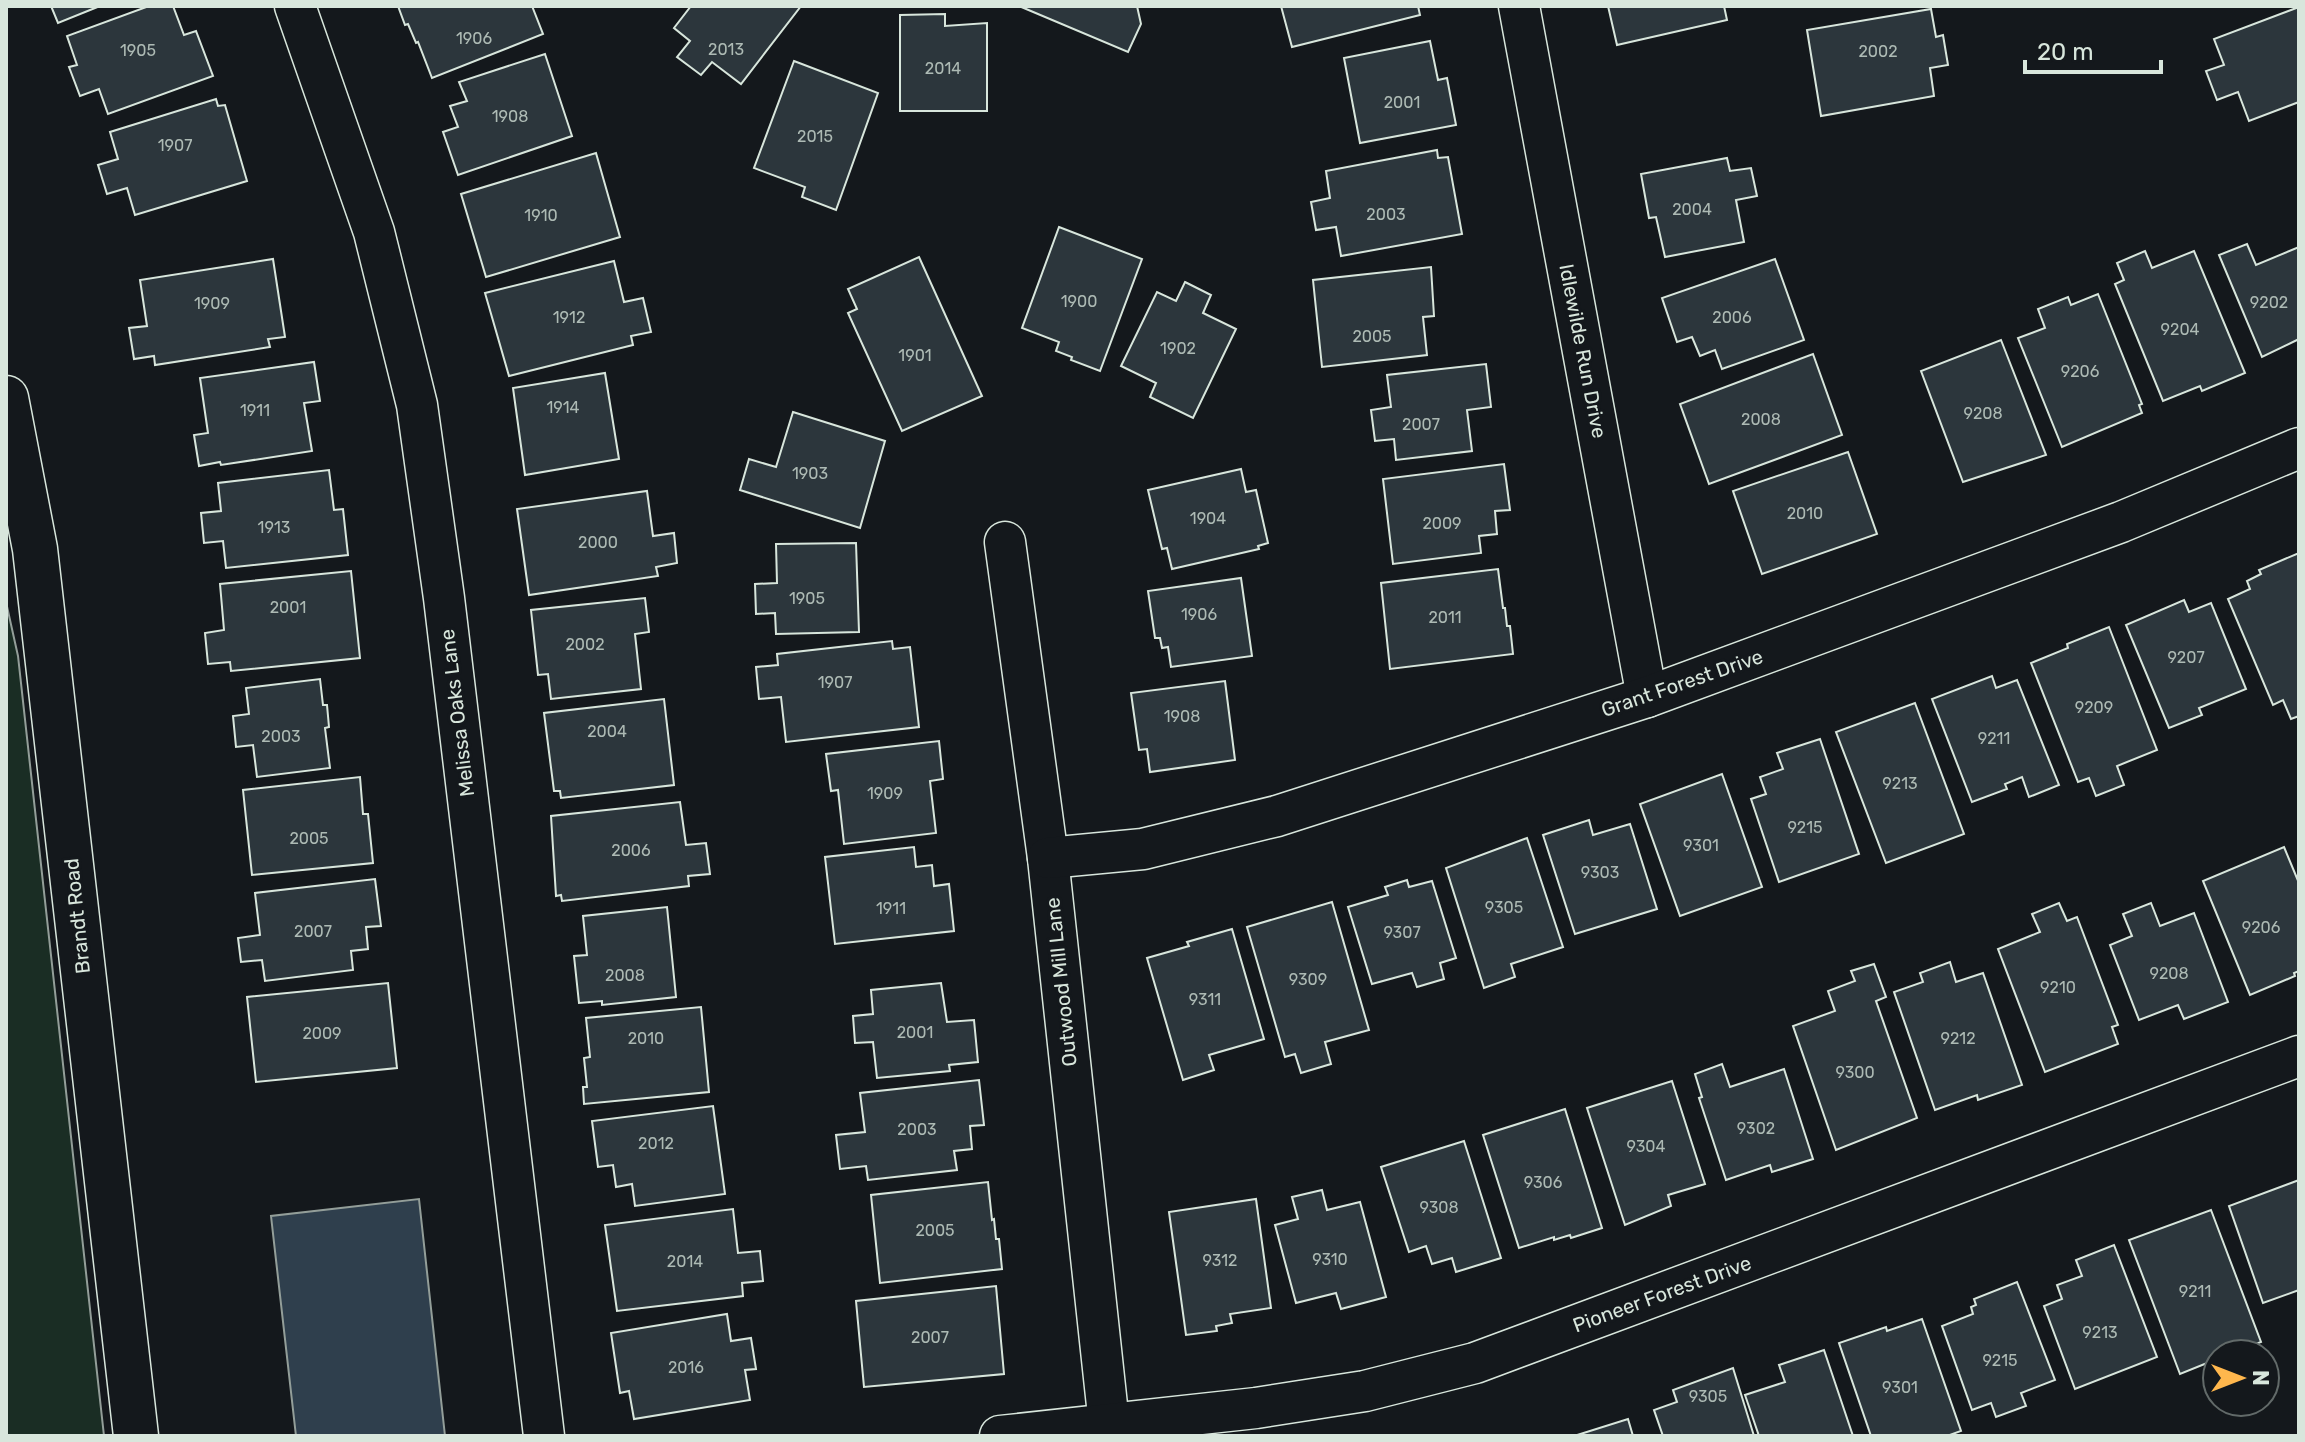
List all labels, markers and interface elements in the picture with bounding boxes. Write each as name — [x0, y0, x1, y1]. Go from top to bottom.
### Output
scale bar — [2025, 24, 2161, 74]
house number: 1906 — [456, 29, 492, 48]
text: 20 m — [2037, 38, 2094, 66]
house number: 2013 — [708, 40, 744, 59]
house number: 1905 — [120, 41, 156, 60]
house number: 2002 — [1858, 42, 1898, 61]
house number: 2014 — [925, 59, 961, 78]
house number: 2001 — [1384, 93, 1420, 112]
house number: 1908 — [492, 107, 528, 126]
house number: 2015 — [797, 127, 833, 146]
house number: 1907 — [158, 136, 192, 155]
house number: 2004 — [1672, 200, 1712, 219]
house number: 2003 — [1366, 205, 1406, 224]
house number: 1910 — [524, 206, 558, 225]
street label: Idlewilde Run Drive — [1554, 262, 1612, 440]
house number: 1900 — [1061, 292, 1097, 311]
house number: 9202 — [2250, 293, 2288, 312]
house number: 1909 — [194, 294, 230, 313]
house number: 1912 — [553, 308, 585, 327]
house number: 2006 — [1712, 308, 1752, 327]
house number: 9204 — [2161, 320, 2200, 339]
house number: 2005 — [1352, 327, 1392, 346]
house number: 1902 — [1160, 339, 1196, 358]
house number: 1901 — [898, 346, 932, 365]
house number: 9206 — [2061, 362, 2100, 381]
house number: 1914 — [546, 398, 580, 417]
house number: 1911 — [240, 401, 270, 420]
house number: 9208 — [1963, 404, 2003, 423]
house number: 2008 — [1741, 410, 1781, 429]
house number: 2007 — [1402, 415, 1440, 434]
house number: 1903 — [792, 464, 828, 483]
house number: 2010 — [1787, 504, 1823, 523]
house number: 1904 — [1190, 509, 1226, 528]
house number: 2009 — [1422, 514, 1462, 533]
house number: 1913 — [258, 518, 290, 537]
house number: 2000 — [578, 533, 618, 552]
house number: 1905 — [789, 589, 825, 608]
house number: 2001 — [270, 598, 306, 617]
house number: 1906 — [1181, 605, 1217, 624]
house number: 2011 — [1428, 608, 1462, 627]
street label: Melissa Oaks Lane — [435, 628, 479, 798]
house number: 2002 — [565, 635, 605, 654]
street label: Grant Forest Drive — [1598, 644, 1766, 722]
house number: 9207 — [2167, 648, 2205, 667]
house number: 1907 — [818, 673, 852, 692]
house number: 9209 — [2075, 698, 2113, 717]
house number: 1908 — [1164, 707, 1200, 726]
house number: 2004 — [587, 722, 627, 741]
house number: 2003 — [261, 727, 301, 746]
house number: 9211 — [1978, 729, 2010, 748]
house number: 9213 — [1882, 774, 1918, 793]
house number: 1909 — [867, 784, 903, 803]
house number: 9215 — [1787, 818, 1823, 837]
house number: 2005 — [289, 829, 329, 848]
house number: 9301 — [1683, 836, 1719, 855]
house number: 2006 — [611, 841, 651, 860]
street label: Brandt Road — [59, 857, 95, 975]
house number: 9303 — [1581, 863, 1619, 882]
street label: Outwood Mill Lane — [1040, 896, 1082, 1068]
house number: 9305 — [1485, 898, 1523, 917]
house number: 1911 — [876, 899, 906, 918]
house number: 9206 — [2242, 918, 2281, 937]
house number: 2007 — [294, 922, 332, 941]
house number: 9307 — [1383, 923, 1421, 942]
house number: 9208 — [2149, 964, 2189, 983]
house number: 2008 — [605, 966, 645, 985]
house number: 9309 — [1289, 970, 1327, 989]
house number: 9210 — [2040, 978, 2076, 997]
house number: 9311 — [1189, 990, 1221, 1009]
house number: 2001 — [897, 1023, 933, 1042]
house number: 2009 — [302, 1024, 342, 1043]
house number: 2010 — [628, 1029, 664, 1048]
house number: 9212 — [1940, 1029, 1976, 1048]
house number: 9300 — [1835, 1063, 1875, 1082]
house number: 9302 — [1737, 1119, 1775, 1138]
house number: 2003 — [897, 1120, 937, 1139]
house number: 2012 — [638, 1134, 674, 1153]
house number: 9304 — [1627, 1137, 1666, 1156]
house number: 9306 — [1524, 1173, 1563, 1192]
house number: 9308 — [1419, 1198, 1459, 1217]
house number: 2005 — [915, 1221, 955, 1240]
house number: 9310 — [1312, 1250, 1348, 1269]
house number: 9312 — [1203, 1251, 1237, 1270]
street label: Pioneer Forest Drive — [1569, 1251, 1755, 1337]
house number: 2014 — [667, 1252, 703, 1271]
house number: 9211 — [2179, 1282, 2211, 1301]
house number: 9213 — [2082, 1323, 2118, 1342]
house number: 2007 — [911, 1328, 949, 1347]
north arrow — [2201, 1338, 2281, 1418]
house number: 9215 — [1982, 1351, 2018, 1370]
house number: 2016 — [668, 1358, 704, 1377]
text: N — [2247, 1370, 2274, 1386]
house number: 9301 — [1882, 1378, 1918, 1397]
house number: 9305 — [1689, 1387, 1727, 1406]

